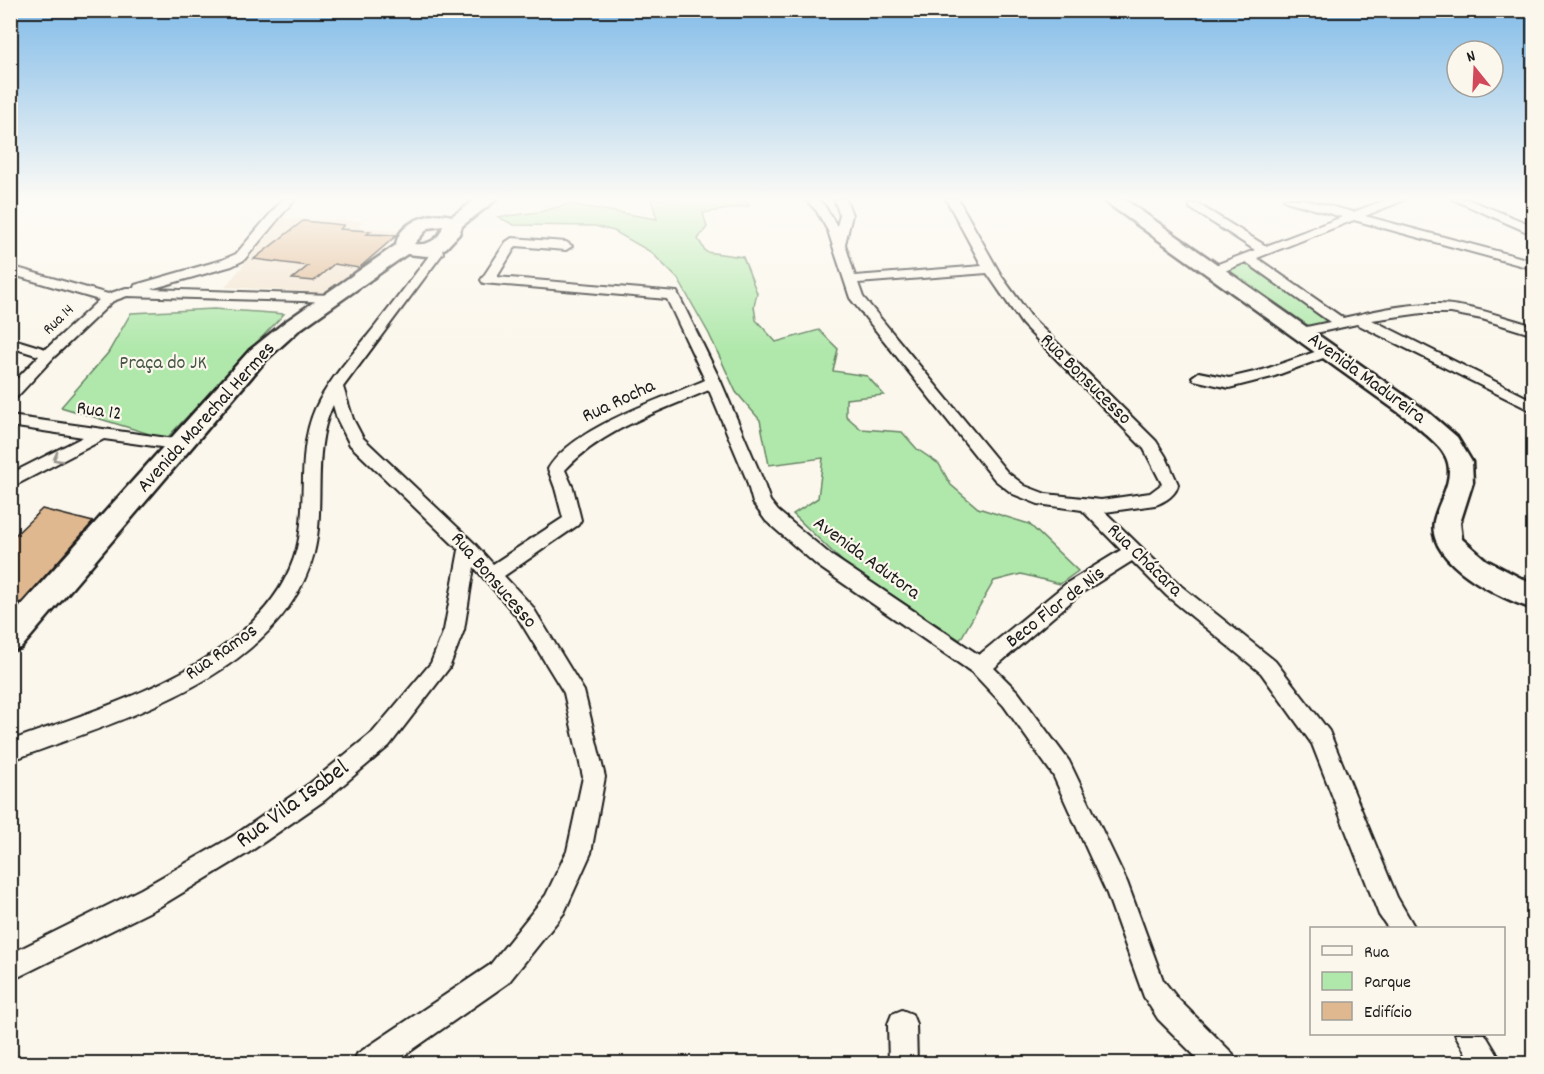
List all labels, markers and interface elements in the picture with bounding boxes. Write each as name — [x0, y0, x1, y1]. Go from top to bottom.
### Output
north arrow — [1445, 39, 1505, 99]
text: N — [1464, 45, 1479, 69]
street label: Rua 14 — [38, 299, 80, 341]
street label: Avenida Madureira — [1301, 327, 1431, 432]
street label: Rua Bonsucesso — [1033, 328, 1137, 432]
street label: Avenida Marechal Hermes — [131, 336, 283, 500]
park label: Praça do JK — [119, 350, 207, 378]
street label: Rua Rocha — [578, 373, 661, 431]
street label: Rua 12 — [75, 395, 123, 429]
one-way arrow — [52, 451, 63, 462]
street label: Avenida Adutora — [807, 511, 926, 608]
street label: Rua Chácara — [1100, 518, 1189, 605]
street label: Rua Bonsucesso — [443, 527, 543, 635]
street label: Beco Flor de Nis — [1000, 560, 1112, 656]
street label: Rua Ramos — [180, 618, 264, 688]
street label: Rua Vila Isabel — [229, 752, 357, 858]
legend — [1310, 927, 1505, 1035]
text: Rua — [1364, 941, 1390, 966]
text: Parque — [1364, 971, 1411, 996]
text: Edifício — [1364, 1001, 1412, 1026]

